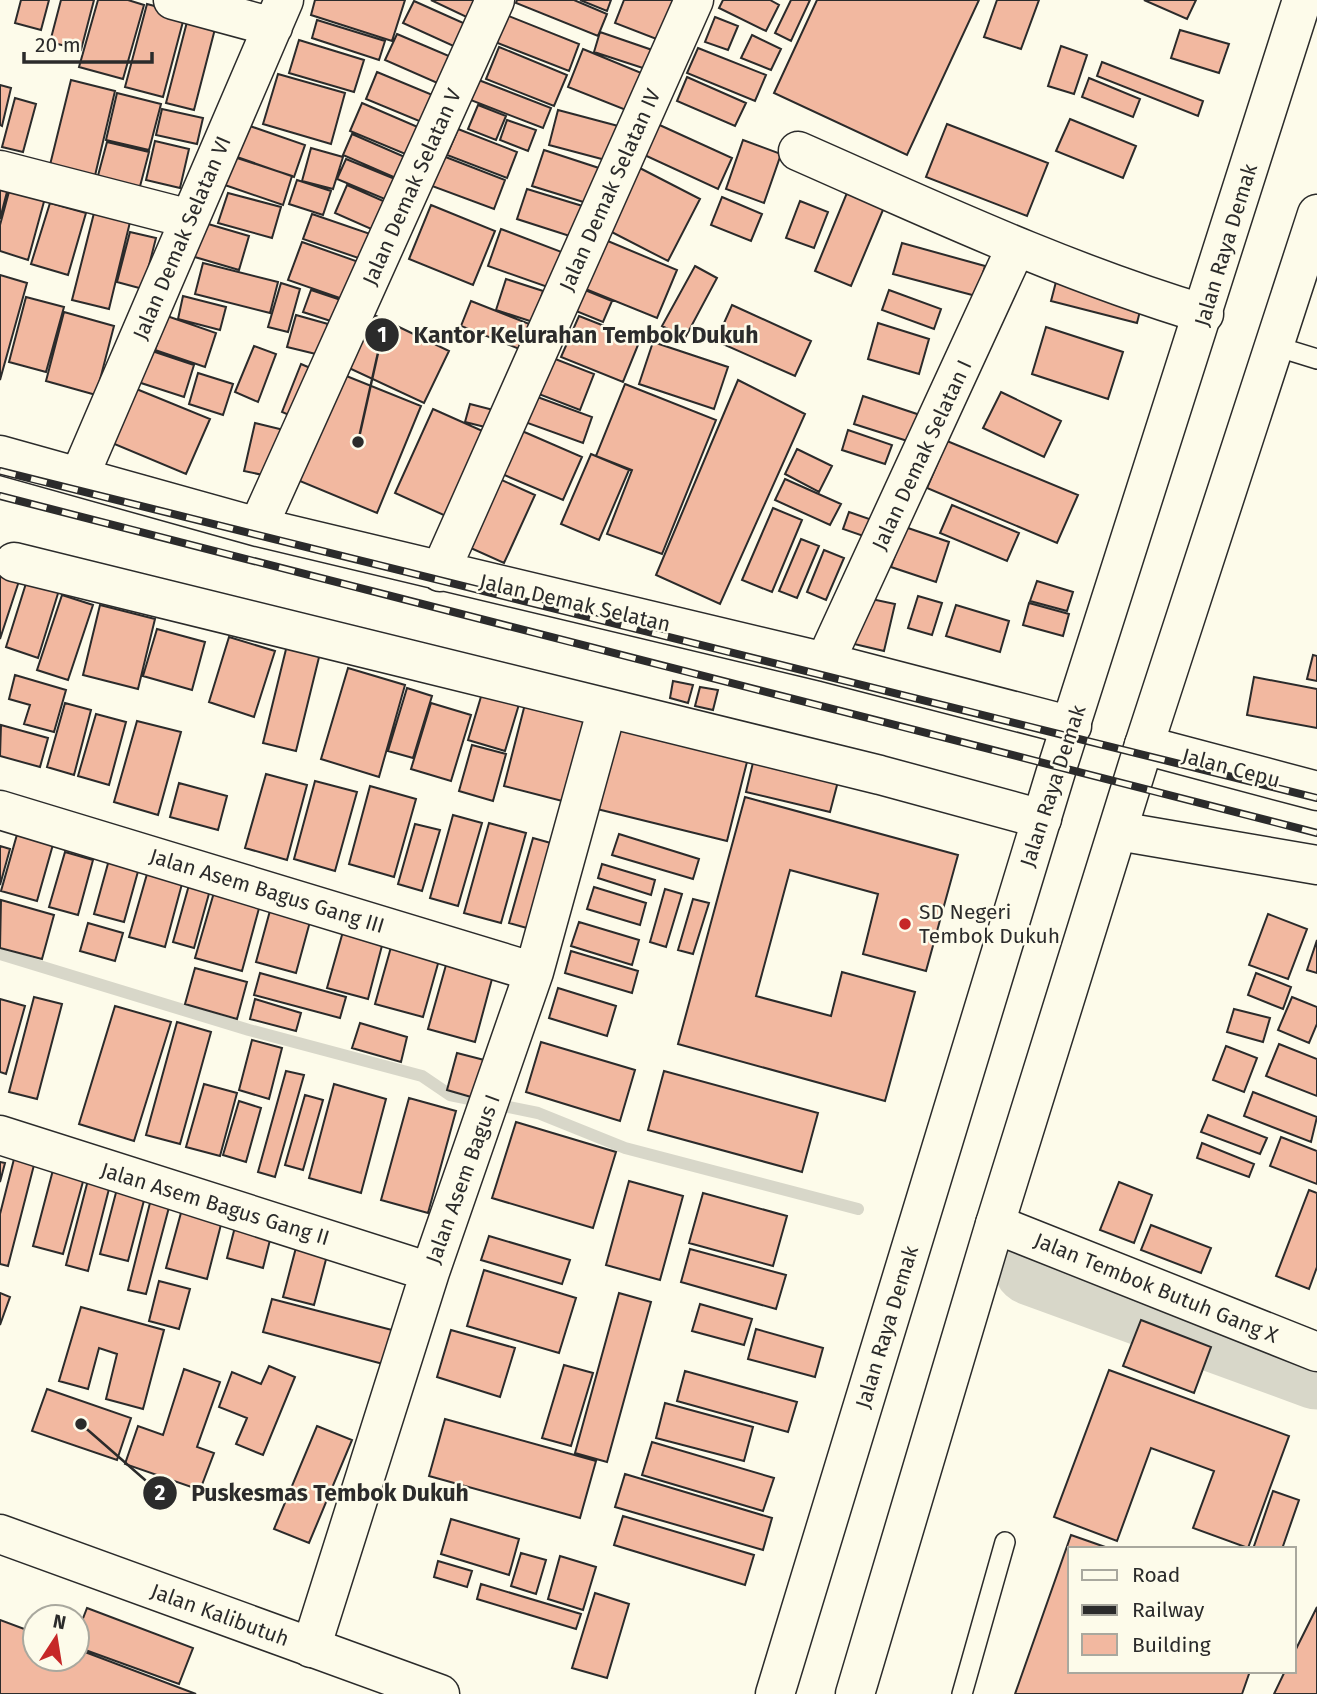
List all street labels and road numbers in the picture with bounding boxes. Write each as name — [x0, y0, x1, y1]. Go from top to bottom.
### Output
street label: Jalan Demak Selatan V — [357, 84, 467, 289]
street label: Jalan Demak Selatan IV — [554, 85, 666, 295]
street label: Jalan Demak Selatan VI — [127, 132, 237, 344]
street label: Jalan Raya Demak — [1189, 160, 1263, 329]
street label: Jalan Demak Selatan I — [866, 356, 978, 554]
street label: Jalan Demak Selatan — [477, 568, 673, 638]
street label: Jalan Raya Demak — [1015, 702, 1092, 870]
street label: Jalan Cepu — [1179, 742, 1283, 794]
street label: Jalan Asem Bagus Gang III — [146, 843, 388, 939]
street label: Jalan Asem Bagus I — [420, 1091, 506, 1267]
street label: Jalan Asem Bagus Gang II — [97, 1157, 333, 1251]
street label: Jalan Tembok Butuh Gang X — [1030, 1227, 1282, 1349]
street label: Jalan Raya Demak — [850, 1242, 924, 1411]
street label: Jalan Kalibutuh — [147, 1578, 293, 1652]

